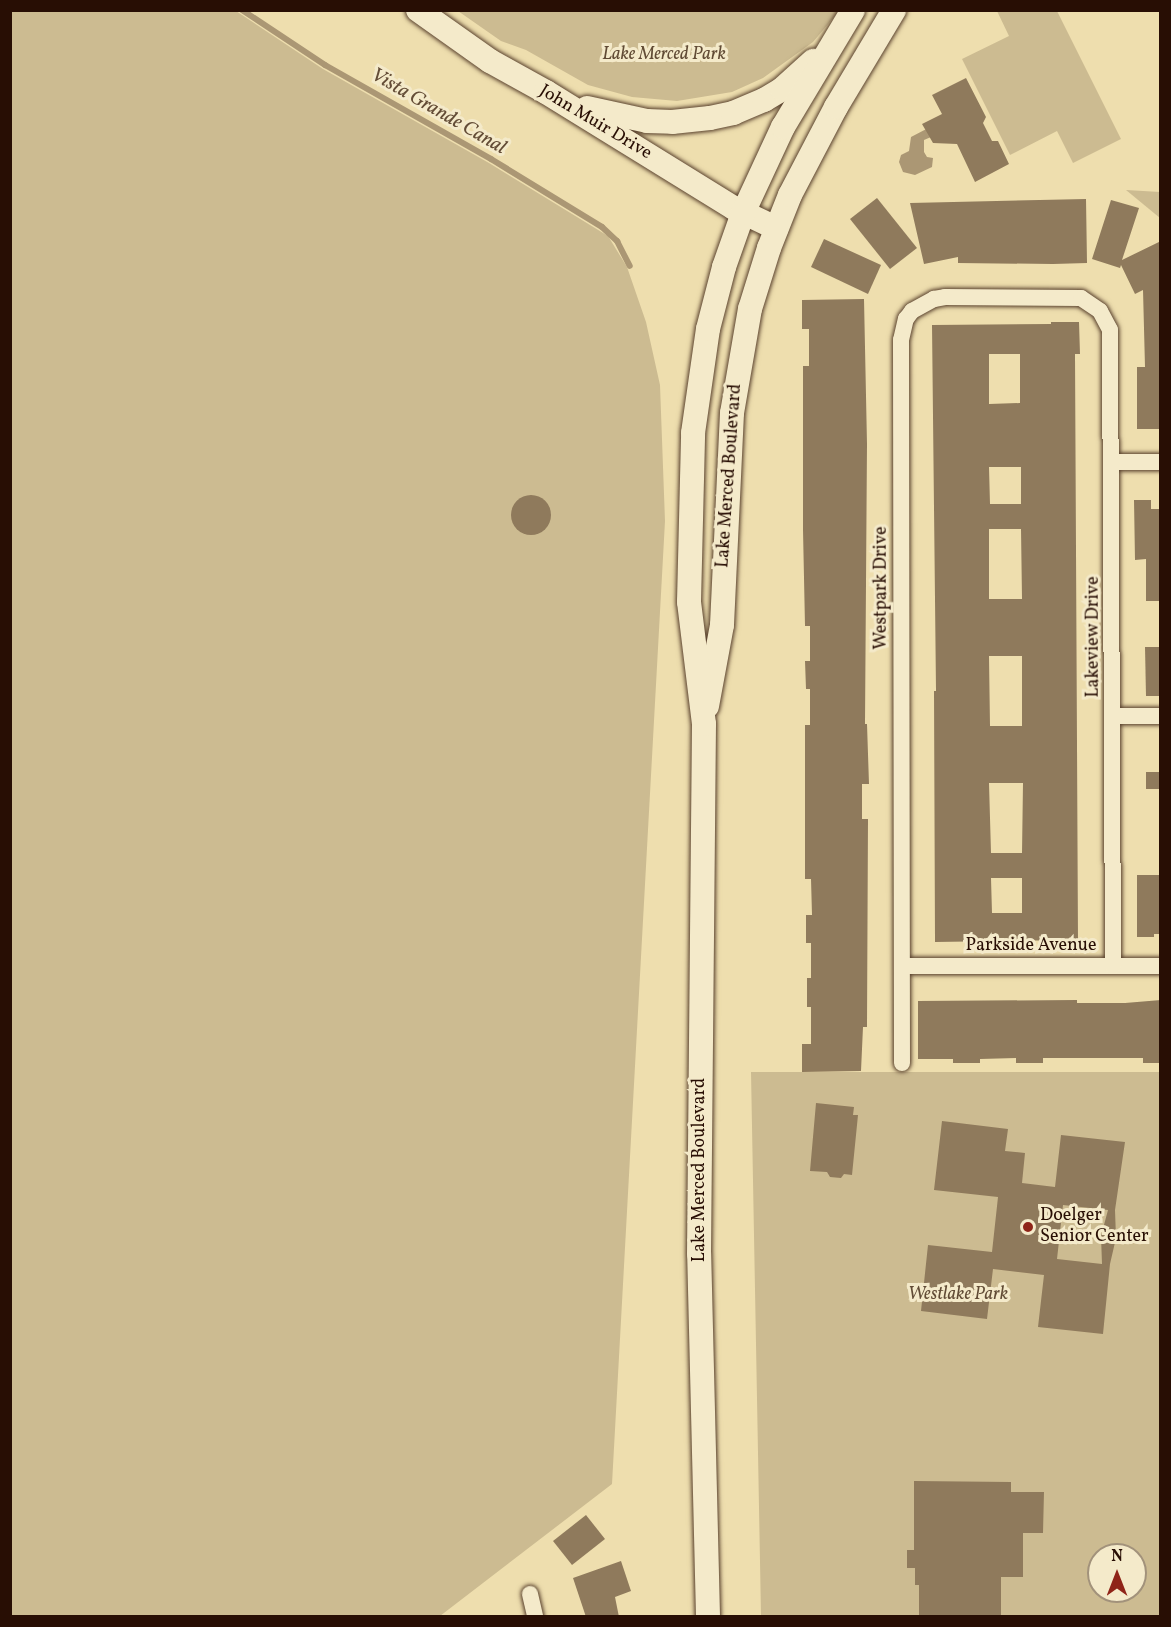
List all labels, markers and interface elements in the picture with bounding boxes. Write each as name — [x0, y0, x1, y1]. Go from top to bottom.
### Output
park label: Lake Merced Park — [602, 44, 726, 66]
water label: Vista Grande Canal — [366, 63, 510, 161]
street label: John Muir Drive — [535, 81, 655, 165]
street label: Lake Merced Boulevard — [713, 383, 747, 569]
street label: Westpark Drive — [871, 526, 893, 650]
street label: Lakeview Drive — [1083, 576, 1105, 698]
street label: Parkside Avenue — [965, 935, 1097, 957]
street label: Lake Merced Boulevard — [689, 1078, 711, 1262]
place label: Doelger Senior Center — [1040, 1206, 1149, 1248]
marker: Doelger Senior Center — [1021, 1220, 1035, 1234]
park label: Westlake Park — [908, 1284, 1008, 1306]
north arrow — [1087, 1543, 1147, 1603]
text: N — [1111, 1546, 1123, 1568]

